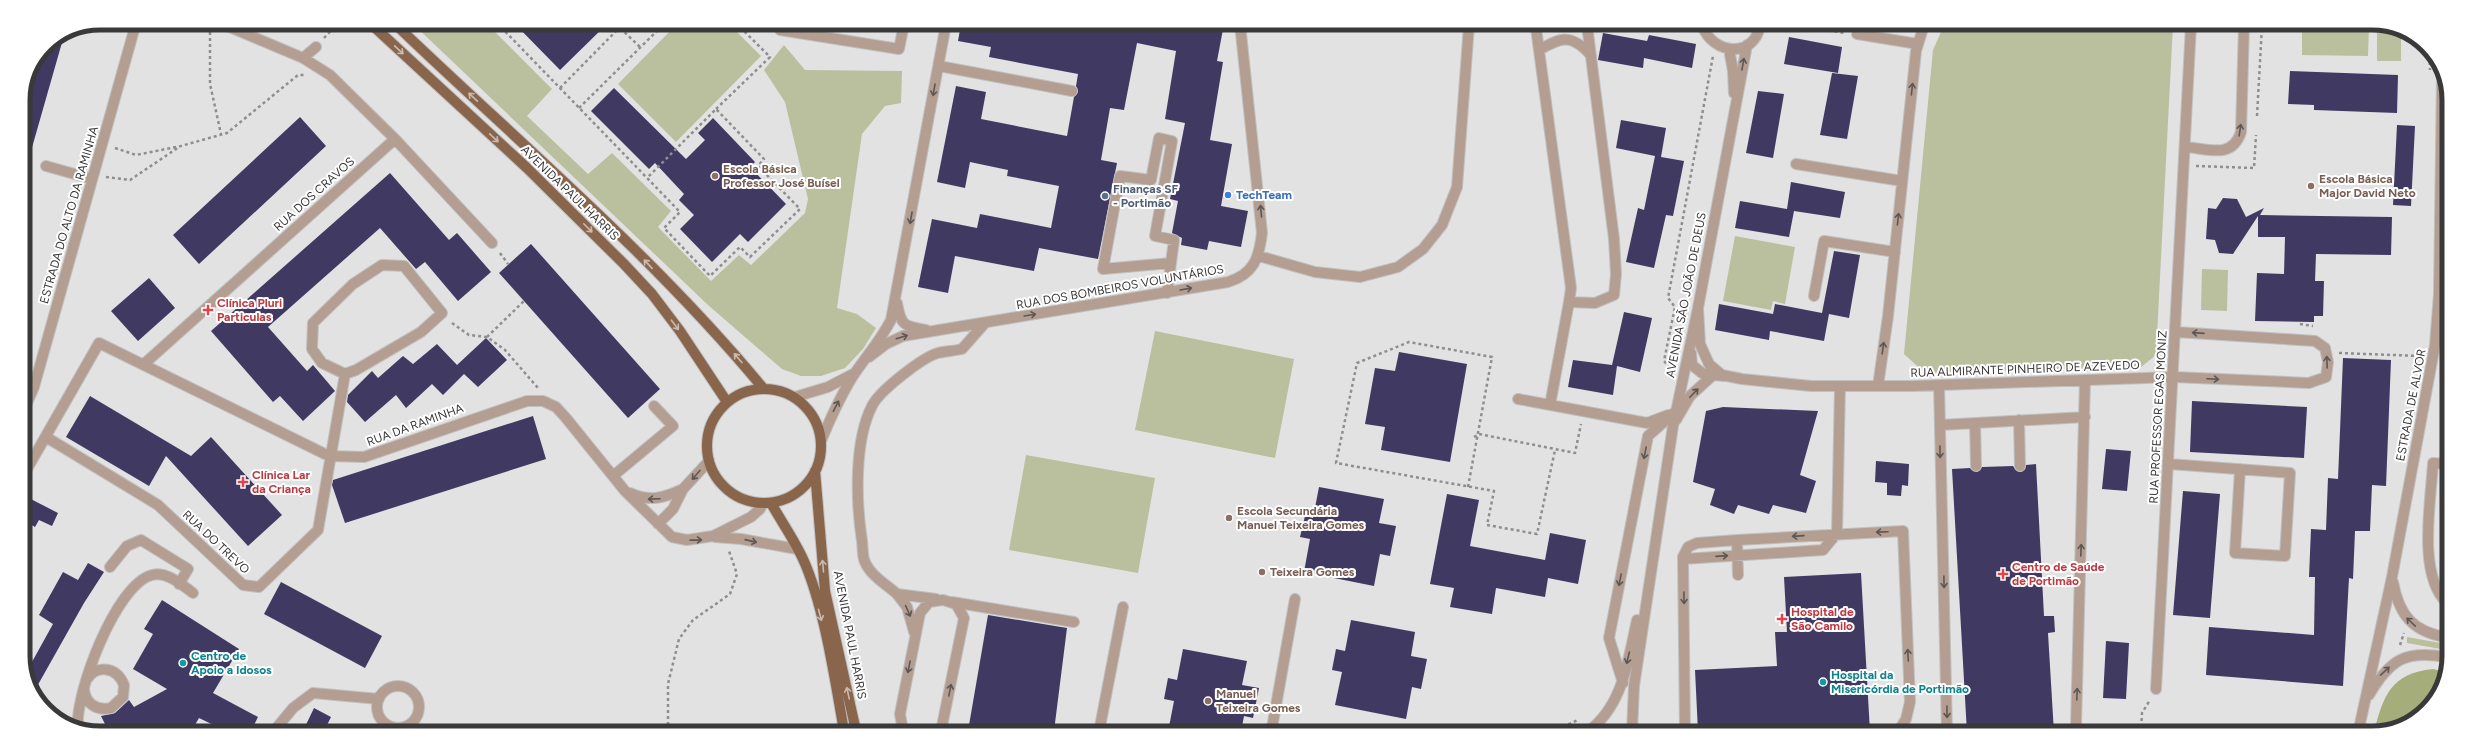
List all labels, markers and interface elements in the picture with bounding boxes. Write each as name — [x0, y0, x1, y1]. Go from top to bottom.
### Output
one-way arrow — [394, 45, 404, 55]
one-way arrow — [1740, 58, 1748, 71]
one-way arrow — [930, 83, 938, 96]
one-way arrow — [1908, 83, 1916, 96]
one-way arrow — [468, 92, 478, 101]
one-way arrow — [2236, 124, 2244, 137]
street label: ESTRADA DO ALTO DA RAMINHA — [37, 125, 101, 305]
one-way arrow — [489, 133, 499, 142]
street label: AVENIDA PAUL HARRIS — [518, 143, 622, 243]
street label: RUA DOS CRAVOS — [271, 154, 357, 234]
place label: Escola Básica Professor José Buísel — [723, 162, 840, 190]
marker: Escola Básica Professor José Buísel — [710, 171, 720, 181]
place label: Escola Básica Major David Neto — [2319, 172, 2416, 200]
marker: Escola Básica Major David Neto — [2306, 181, 2316, 191]
place label: Finanças SF - Portimão — [1113, 182, 1179, 210]
place label: TechTeam — [1236, 188, 1292, 202]
marker: TechTeam — [1223, 190, 1233, 200]
marker: Finanças SF - Portimão — [1100, 191, 1110, 201]
one-way arrow — [1257, 205, 1264, 218]
one-way arrow — [907, 211, 915, 224]
street label: AVENIDA SÃO JOÃO DE DEUS — [1663, 211, 1709, 379]
one-way arrow — [1895, 213, 1902, 226]
one-way arrow — [584, 223, 593, 233]
one-way arrow — [643, 259, 653, 269]
street label: RUA DOS BOMBEIROS VOLUNTÁRIOS — [1015, 262, 1225, 312]
one-way arrow — [1179, 285, 1192, 293]
place label: Clínica Pluri Particulas — [217, 296, 282, 324]
marker: Clínica Pluri Particulas — [202, 304, 214, 316]
one-way arrow — [1023, 311, 1036, 319]
one-way arrow — [671, 319, 679, 330]
street label: RUA PROFESSOR EGAS MONIZ — [2146, 330, 2170, 504]
one-way arrow — [2192, 330, 2205, 337]
one-way arrow — [896, 333, 908, 341]
one-way arrow — [1879, 342, 1887, 355]
street label: ESTRADA DE ALVOR — [2393, 348, 2429, 462]
one-way arrow — [733, 353, 742, 363]
one-way arrow — [2323, 356, 2331, 369]
street label: RUA ALMIRANTE PINHEIRO DE AZEVEDO — [1910, 358, 2140, 380]
one-way arrow — [2206, 375, 2219, 383]
one-way arrow — [1689, 388, 1699, 398]
one-way arrow — [833, 400, 840, 412]
street label: RUA DA RAMINHA — [365, 401, 465, 449]
one-way arrow — [1937, 445, 1944, 458]
one-way arrow — [1641, 446, 1649, 459]
place label: Clínica Lar da Criança — [252, 468, 311, 496]
one-way arrow — [691, 469, 700, 480]
marker: Clínica Lar da Criança — [237, 476, 249, 488]
one-way arrow — [648, 495, 661, 502]
place label: Escola Secundária Manuel Teixeira Gomes — [1237, 504, 1365, 532]
street label: RUA DO TREVO — [180, 507, 252, 577]
marker: Escola Secundária Manuel Teixeira Gomes — [1224, 513, 1234, 523]
one-way arrow — [1876, 528, 1889, 535]
one-way arrow — [1792, 532, 1805, 539]
one-way arrow — [689, 536, 702, 543]
one-way arrow — [745, 538, 758, 545]
one-way arrow — [2077, 544, 2085, 557]
one-way arrow — [1715, 553, 1728, 560]
one-way arrow — [819, 560, 826, 573]
place label: Centro de Saúde de Portimão — [2012, 560, 2105, 588]
place label: Teixeira Gomes — [1270, 565, 1355, 579]
marker: Teixeira Gomes — [1257, 567, 1267, 577]
marker: Centro de Saúde de Portimão — [1997, 568, 2009, 580]
street label: AVENIDA PAUL HARRIS — [831, 570, 869, 700]
one-way arrow — [1616, 573, 1624, 586]
one-way arrow — [1940, 575, 1947, 588]
one-way arrow — [1680, 591, 1688, 604]
one-way arrow — [905, 604, 912, 616]
place label: Hospital de São Camilo — [1791, 605, 1854, 633]
one-way arrow — [817, 608, 824, 621]
marker: Hospital de São Camilo — [1776, 613, 1788, 625]
one-way arrow — [2406, 617, 2416, 627]
place label: Centro de Apoio a Idosos — [191, 649, 272, 677]
one-way arrow — [1904, 649, 1912, 662]
one-way arrow — [1624, 651, 1632, 664]
marker: Centro de Apoio a Idosos — [178, 658, 188, 668]
one-way arrow — [905, 660, 913, 673]
one-way arrow — [2380, 667, 2390, 676]
place label: Hospital da Misericórdia de Portimão — [1831, 668, 1969, 696]
marker: Hospital da Misericórdia de Portimão — [1818, 677, 1828, 687]
one-way arrow — [946, 683, 954, 696]
one-way arrow — [844, 687, 852, 700]
place label: Manuel Teixeira Gomes — [1216, 687, 1301, 715]
one-way arrow — [2073, 688, 2081, 701]
marker: Manuel Teixeira Gomes — [1203, 696, 1213, 706]
one-way arrow — [1943, 705, 1951, 718]

